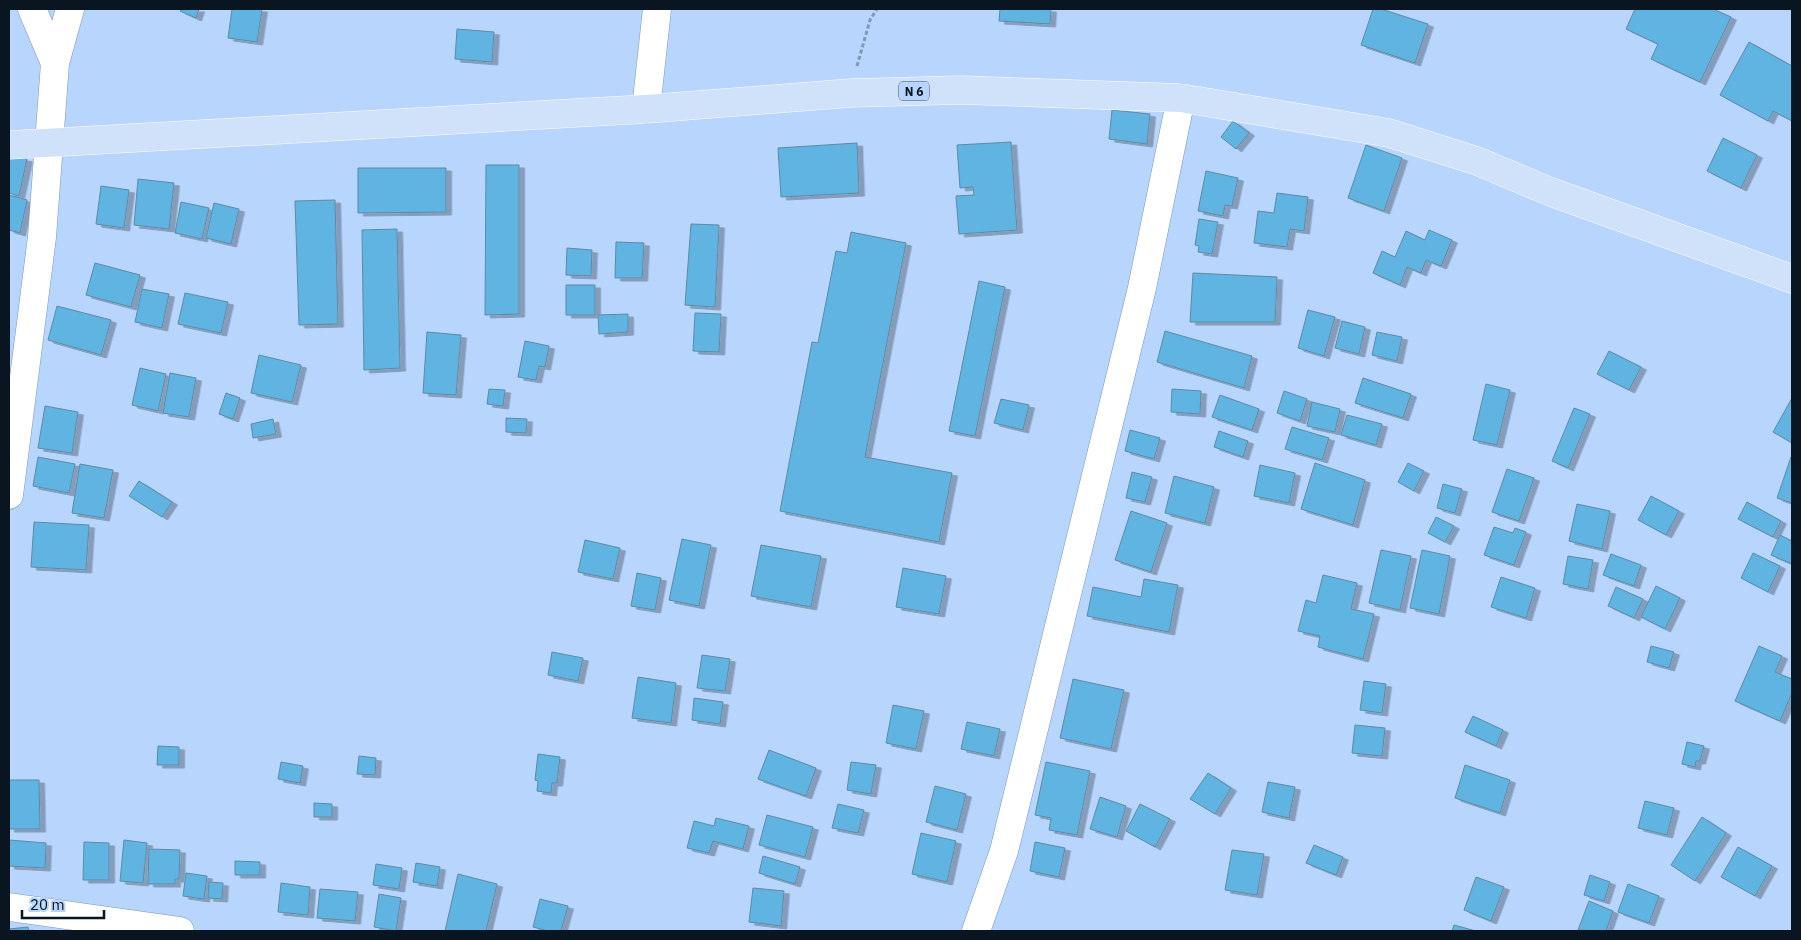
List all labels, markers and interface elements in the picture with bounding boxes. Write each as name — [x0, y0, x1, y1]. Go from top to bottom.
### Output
road number: N 6 — [899, 82, 929, 100]
scale bar — [22, 888, 105, 920]
text: 20 m — [30, 895, 65, 914]

